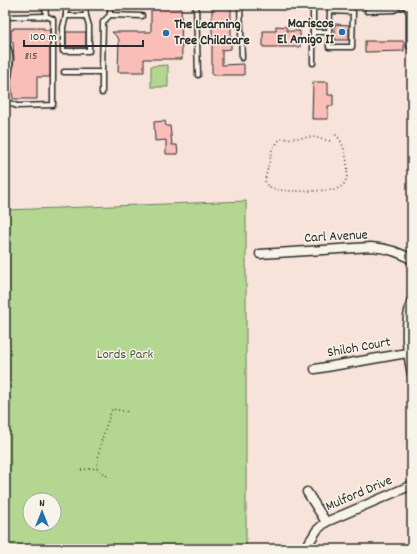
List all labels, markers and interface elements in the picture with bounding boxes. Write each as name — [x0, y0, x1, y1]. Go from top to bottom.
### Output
place label: Mariscos El Amigo II — [277, 14, 335, 50]
place label: The Learning Tree Childcare — [174, 15, 250, 51]
scale bar — [24, 22, 143, 48]
marker: Mariscos El Amigo II — [337, 27, 347, 37]
marker: The Learning Tree Childcare — [161, 28, 171, 38]
text: 100 m — [30, 29, 57, 46]
house number: 815 — [25, 48, 38, 65]
street label: Carl Avenue — [304, 225, 368, 249]
street label: Shiloh Court — [326, 333, 392, 363]
park label: Lords Park — [97, 345, 154, 365]
street label: Mulford Drive — [323, 471, 395, 517]
north arrow — [22, 492, 62, 532]
text: N — [39, 496, 45, 512]

